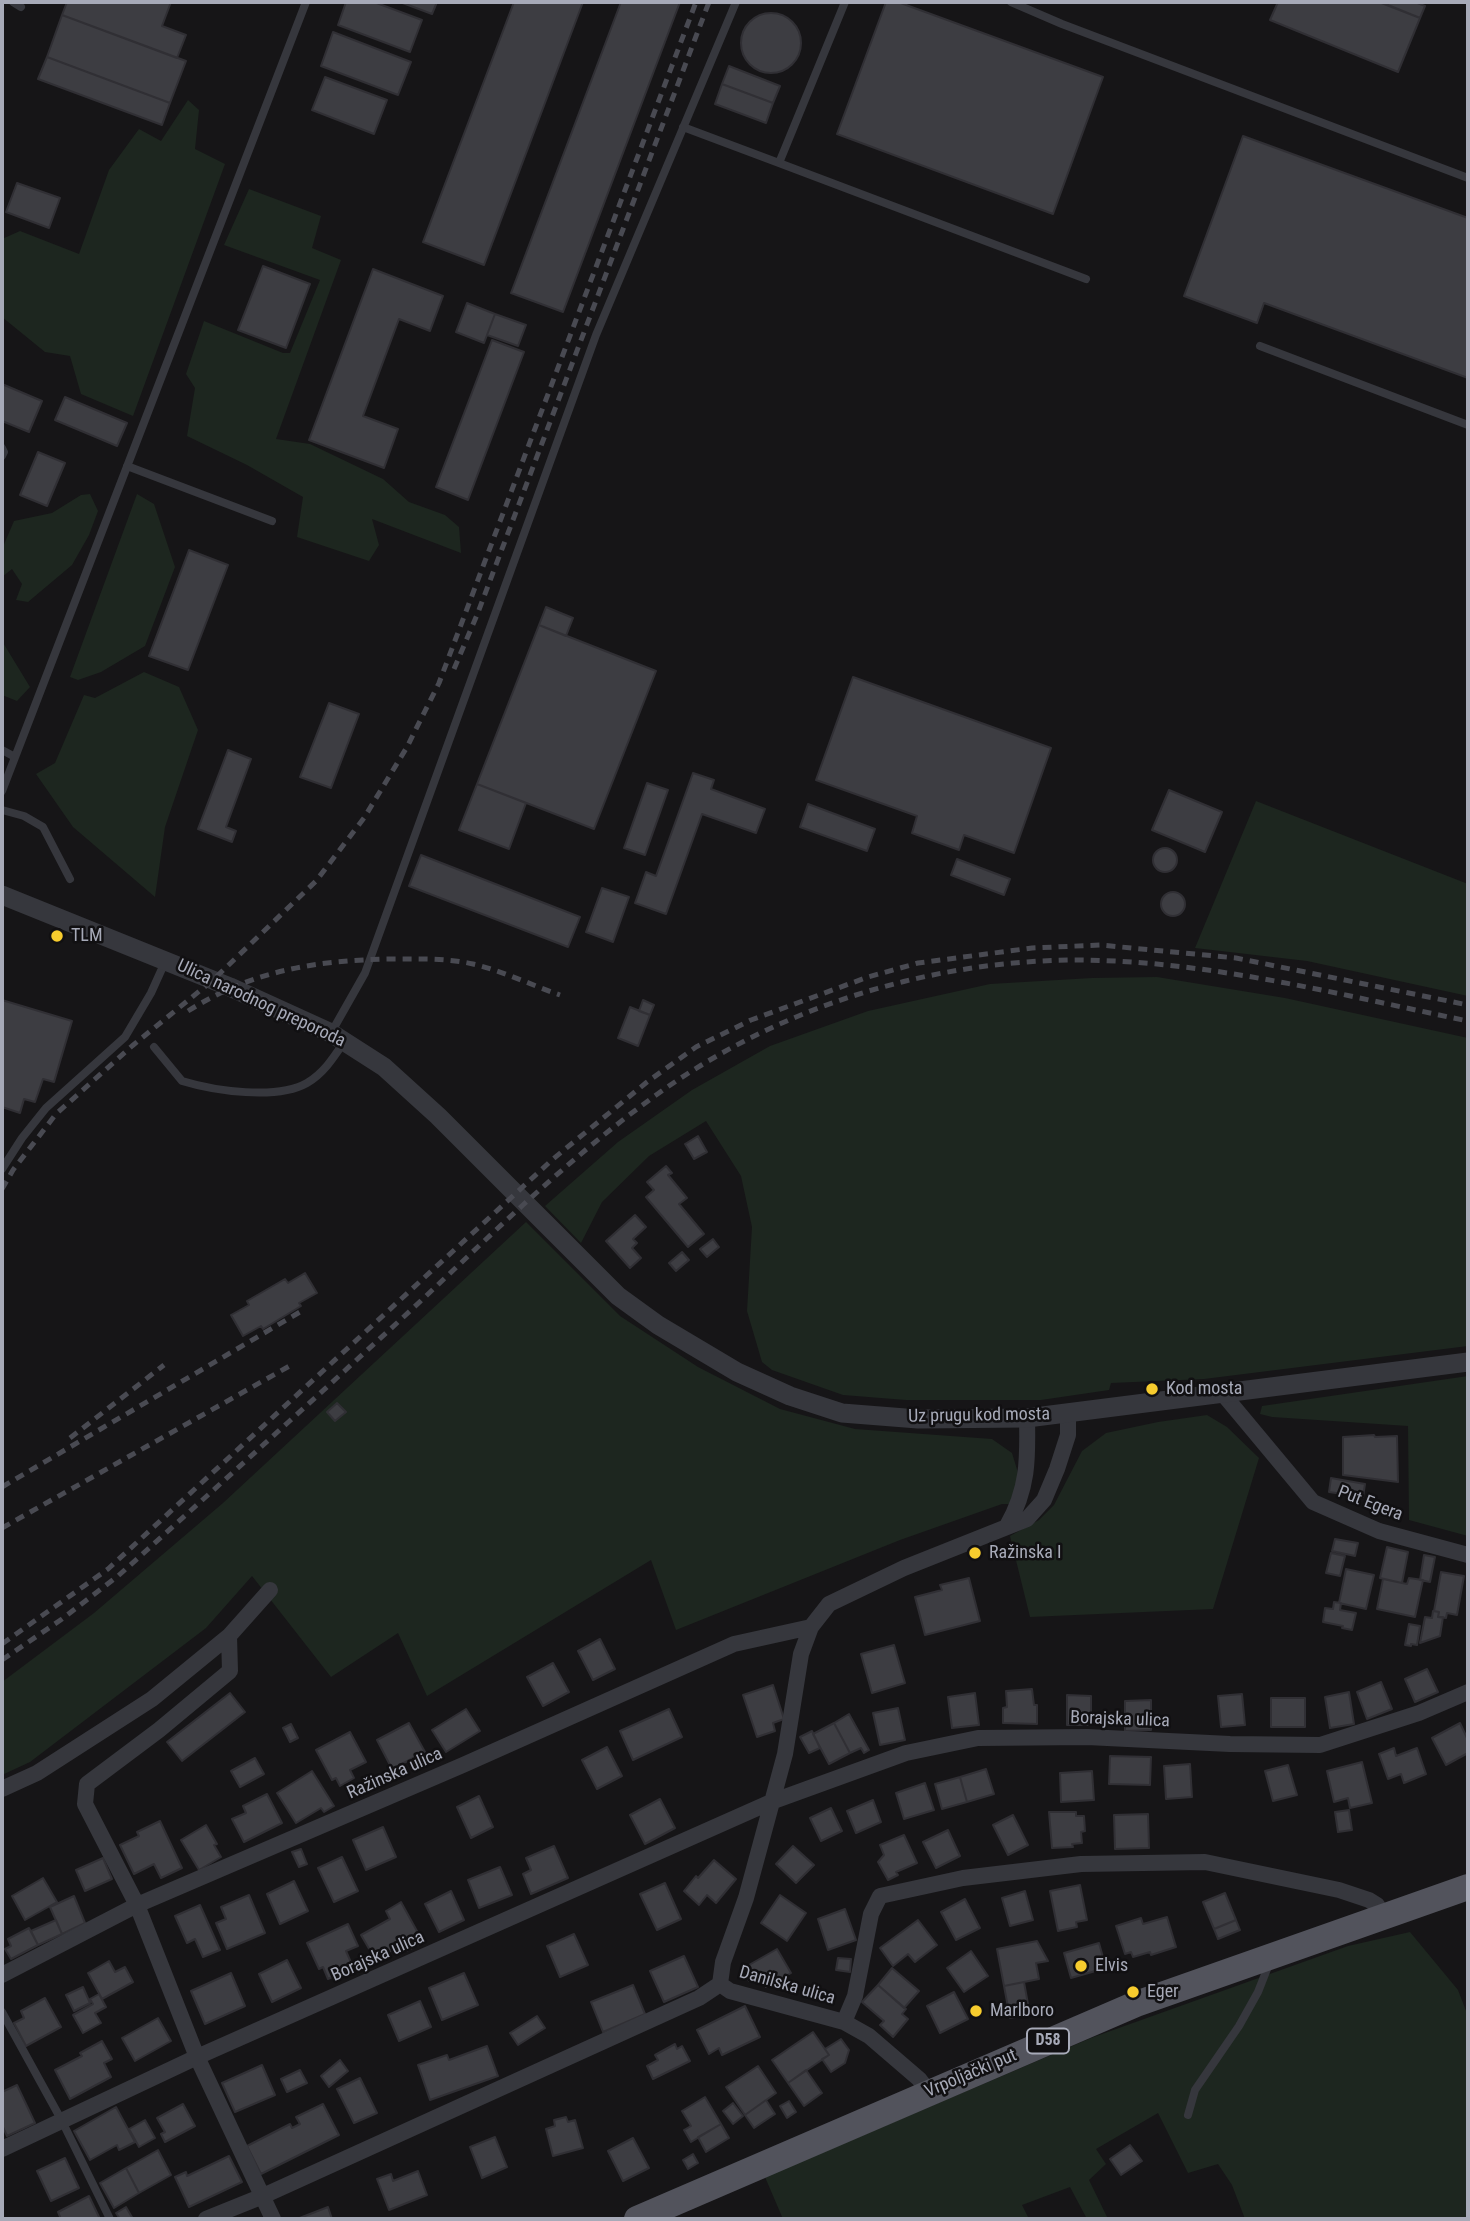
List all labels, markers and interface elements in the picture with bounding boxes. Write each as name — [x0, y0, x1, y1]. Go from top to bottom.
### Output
place label: TLM — [71, 925, 103, 947]
marker: TLM — [49, 928, 65, 944]
street label: Ulica narodnog preporoda — [173, 955, 349, 1053]
place label: Kod mosta — [1166, 1378, 1242, 1400]
marker: Kod mosta — [1144, 1381, 1160, 1397]
street label: Uz prugu kod mosta — [908, 1404, 1050, 1428]
street label: Put Egera — [1334, 1482, 1406, 1526]
place label: Ražinska I — [989, 1542, 1062, 1564]
marker: Ražinska I — [967, 1545, 983, 1561]
street label: Borajska ulica — [1070, 1707, 1170, 1733]
street label: Ražinska ulica — [344, 1743, 446, 1805]
street label: Borajska ulica — [328, 1927, 428, 1987]
place label: Elvis — [1095, 1955, 1128, 1977]
marker: Elvis — [1073, 1958, 1089, 1974]
street label: Danilska ulica — [737, 1962, 837, 2010]
place label: Eger — [1147, 1981, 1179, 2003]
marker: Eger — [1125, 1984, 1141, 2000]
place label: Marlboro — [990, 2000, 1054, 2022]
marker: Marlboro — [968, 2003, 984, 2019]
road number: D58 — [1027, 2028, 1069, 2054]
street label: Vrpoljački put — [922, 2045, 1020, 2103]

